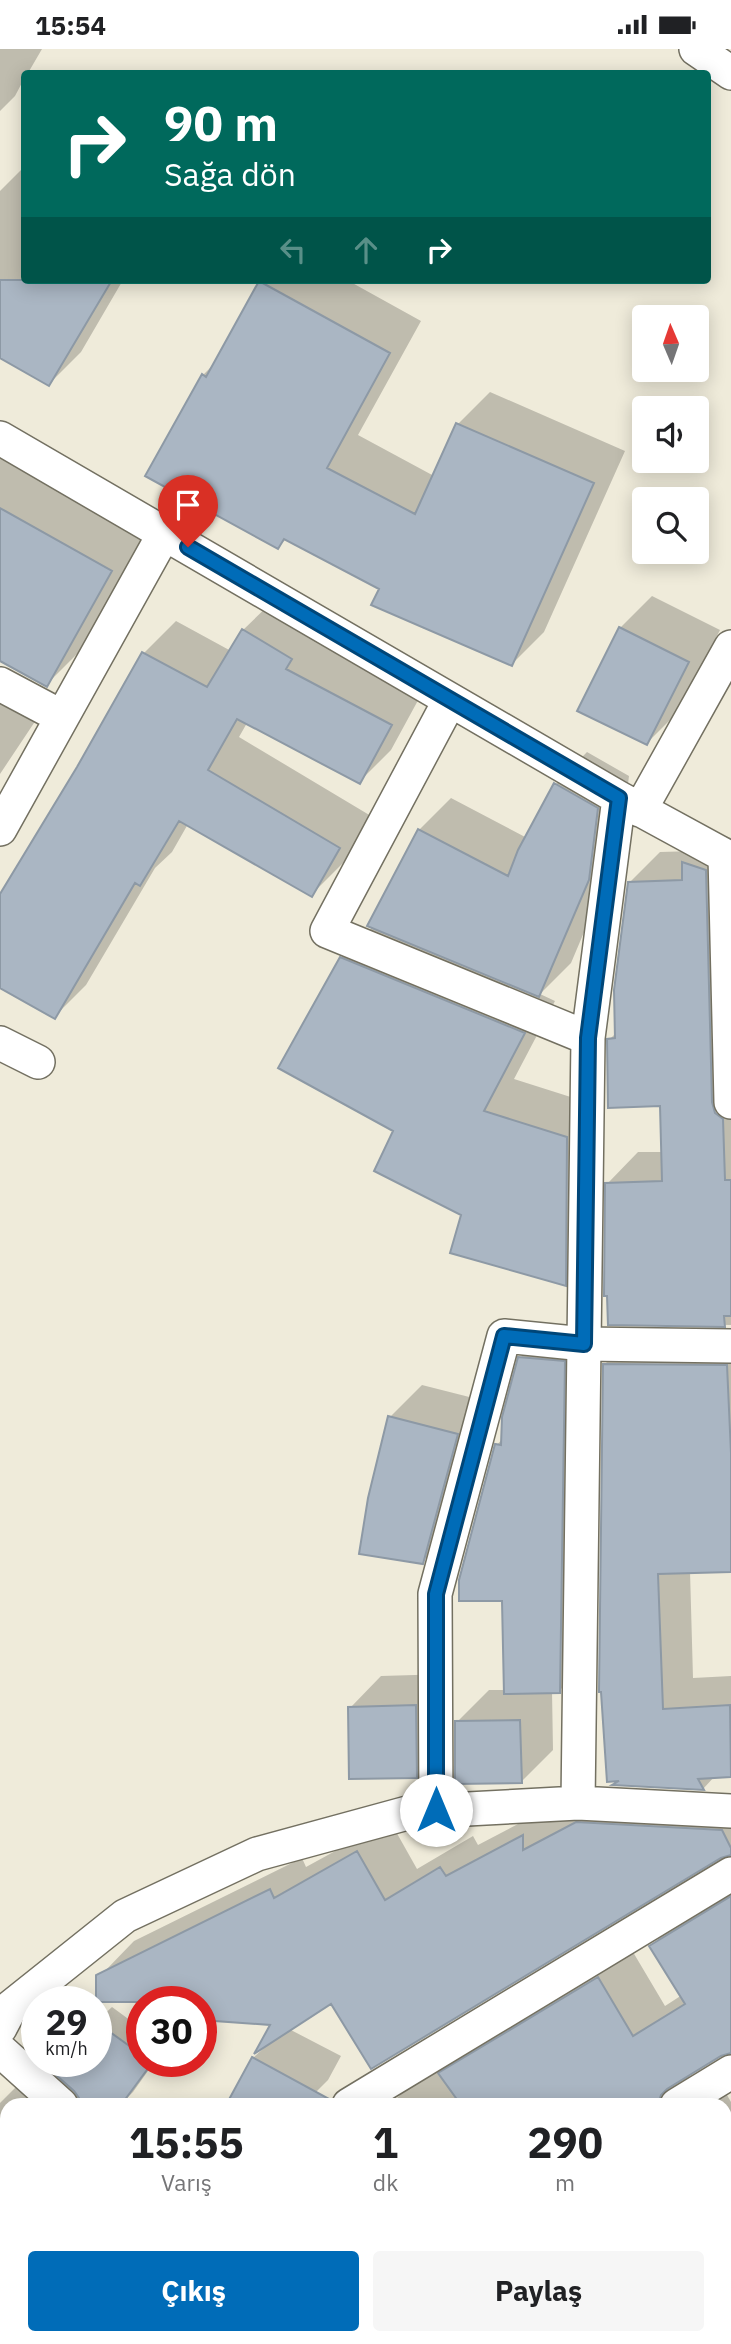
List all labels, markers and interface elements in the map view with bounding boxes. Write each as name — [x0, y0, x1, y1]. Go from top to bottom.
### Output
text: 15:54 — [35, 8, 106, 42]
text: 90 m — [164, 91, 278, 154]
icon: right — [49, 98, 140, 189]
text: Sağa dön — [164, 153, 296, 195]
icon: left — [274, 231, 312, 269]
icon: ahead — [347, 231, 385, 269]
icon: right — [420, 231, 458, 269]
north arrow — [632, 305, 709, 381]
map controls — [632, 305, 709, 564]
button: sound — [632, 396, 709, 473]
pin — [158, 475, 218, 547]
icon: arrive — [169, 486, 207, 524]
button: search — [632, 487, 709, 564]
position arrow — [399, 1773, 473, 1847]
speed limit sign: 30 — [126, 1986, 217, 2077]
text: 29 — [45, 1999, 88, 2045]
text: km/h — [45, 2037, 88, 2060]
text: 15:55 — [129, 2115, 244, 2170]
text: 1 — [373, 2115, 398, 2170]
text: 290 — [527, 2115, 603, 2170]
text: Varış — [161, 2167, 212, 2197]
text: dk — [373, 2167, 398, 2197]
text: m — [555, 2167, 575, 2197]
button: Çıkış — [28, 2251, 359, 2331]
button: Paylaş — [373, 2251, 704, 2331]

